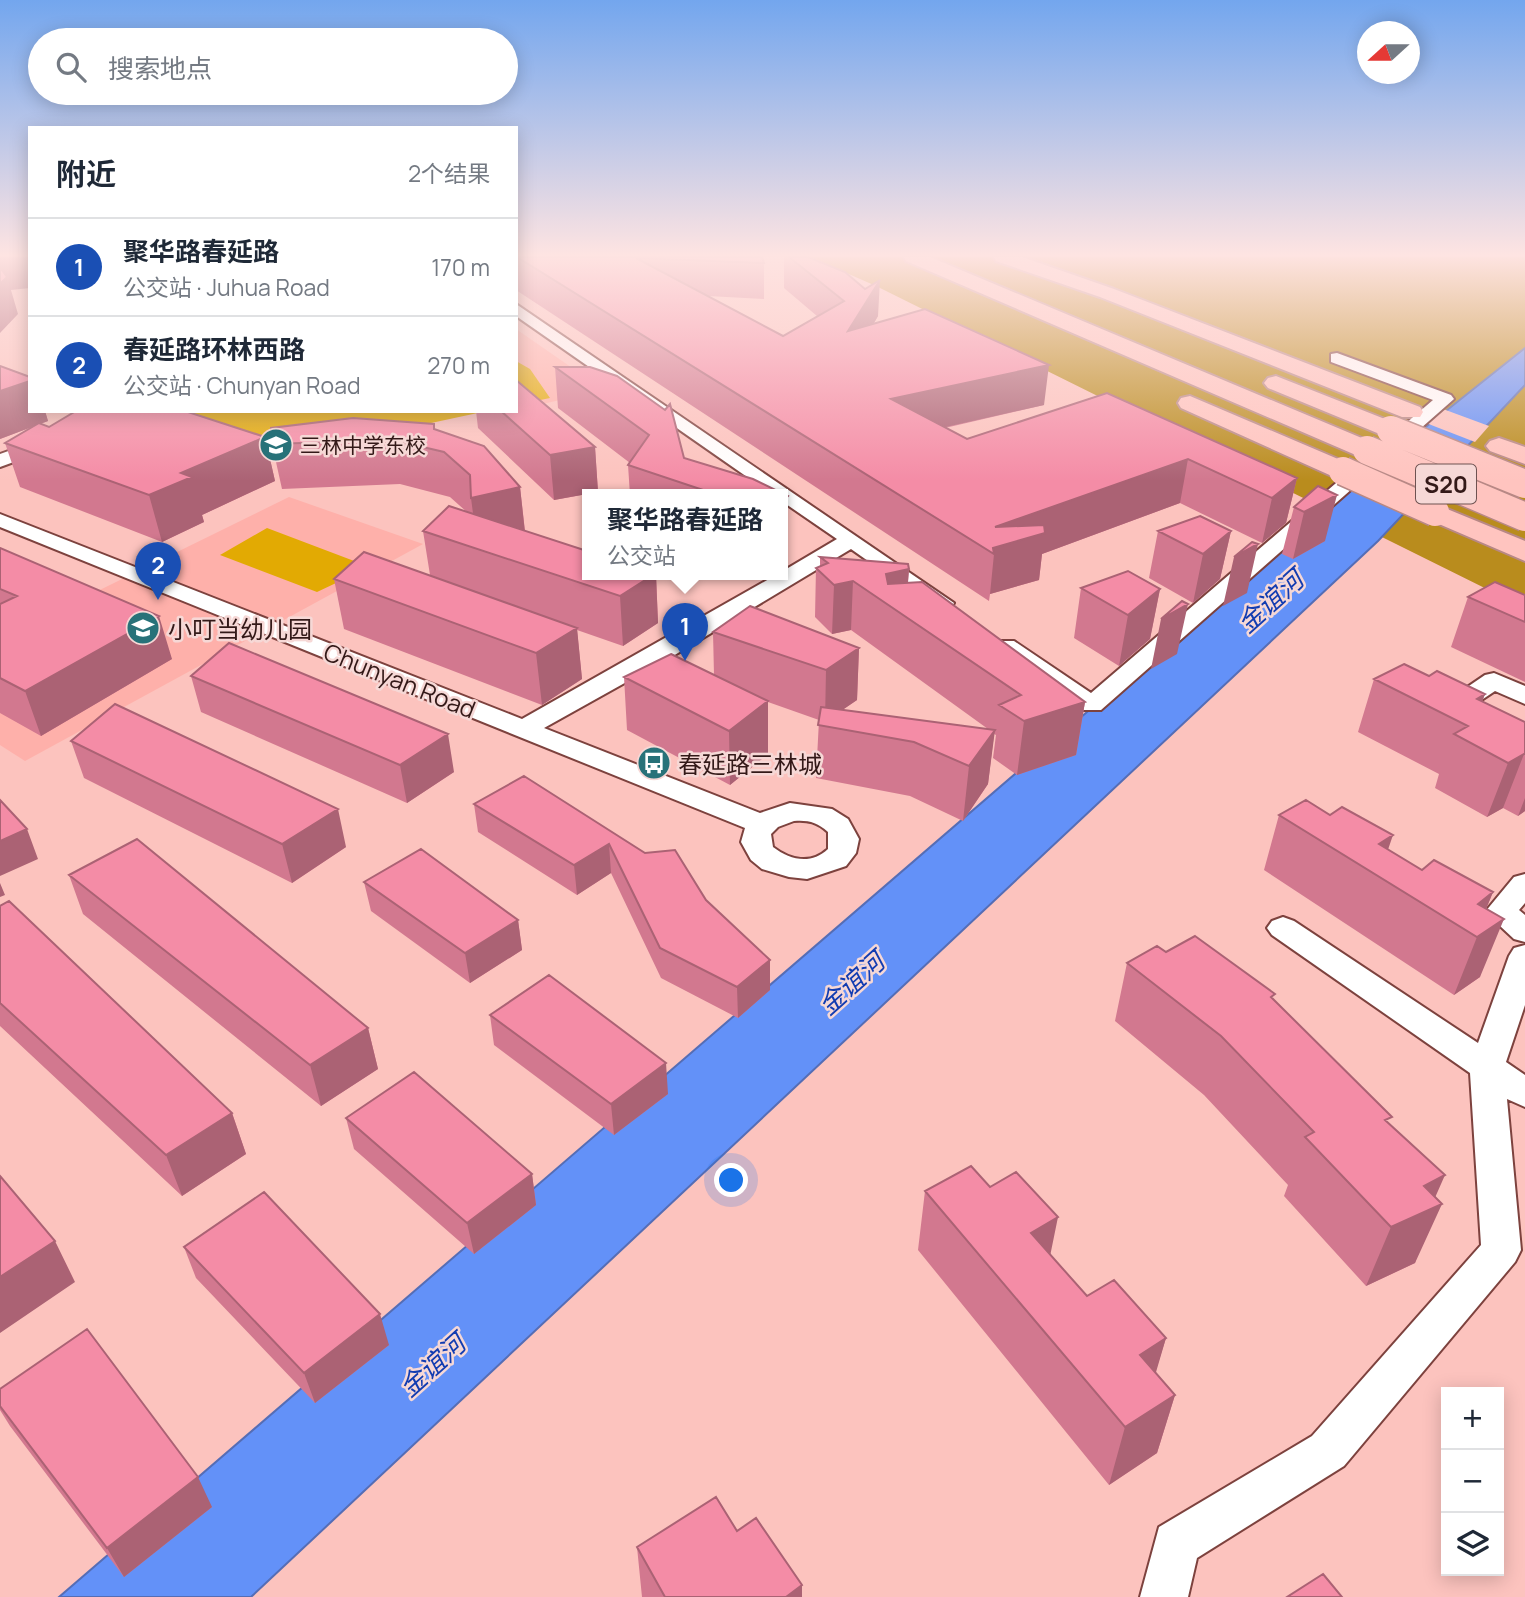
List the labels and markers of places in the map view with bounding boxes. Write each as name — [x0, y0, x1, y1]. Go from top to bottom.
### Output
school or university icon: 三林中学东校 — [257, 426, 295, 464]
place label: 三林中学东校 — [300, 431, 426, 459]
pin: 2 — [135, 542, 181, 600]
pin: 1 — [662, 603, 708, 661]
school or university icon: 小叮当幼儿园 — [124, 609, 162, 647]
place label: 小叮当幼儿园 — [168, 612, 312, 645]
bus stop icon: 春延路三林城 — [635, 744, 673, 782]
place label: 春延路三林城 — [678, 747, 822, 780]

